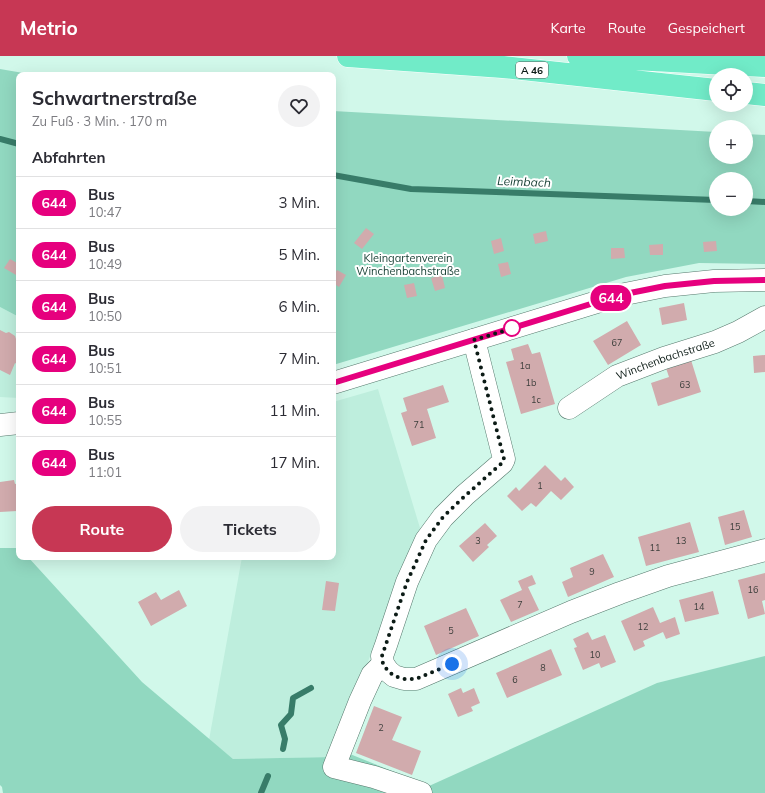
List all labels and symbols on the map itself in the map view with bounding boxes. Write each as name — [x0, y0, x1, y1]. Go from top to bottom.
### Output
road number: A 46 — [516, 62, 548, 78]
water label: Leimbach — [497, 173, 551, 190]
park label: Kleingartenverein Winchenbachstraße — [356, 251, 460, 278]
line badge: 644 — [588, 285, 634, 311]
unlabelled marker — [503, 319, 521, 337]
street label: Winchenbachstraße — [614, 336, 716, 383]
house number: 67 — [612, 337, 622, 348]
house number: 1a — [520, 360, 530, 371]
house number: 1b — [526, 377, 536, 388]
house number: 63 — [680, 379, 690, 390]
house number: 1c — [531, 394, 541, 405]
house number: 71 — [414, 419, 424, 430]
house number: 1 — [537, 480, 543, 491]
house number: 15 — [730, 521, 741, 532]
house number: 3 — [475, 535, 481, 546]
house number: 13 — [676, 535, 686, 546]
house number: 11 — [650, 542, 660, 553]
house number: 9 — [589, 566, 595, 577]
house number: 16 — [748, 584, 758, 595]
house number: 7 — [517, 599, 523, 610]
house number: 14 — [694, 601, 705, 612]
house number: 12 — [638, 621, 648, 632]
house number: 5 — [448, 625, 454, 636]
house number: 10 — [590, 649, 600, 660]
your location — [442, 654, 462, 674]
house number: 8 — [540, 662, 546, 673]
house number: 6 — [512, 674, 518, 685]
house number: 2 — [378, 722, 384, 733]

